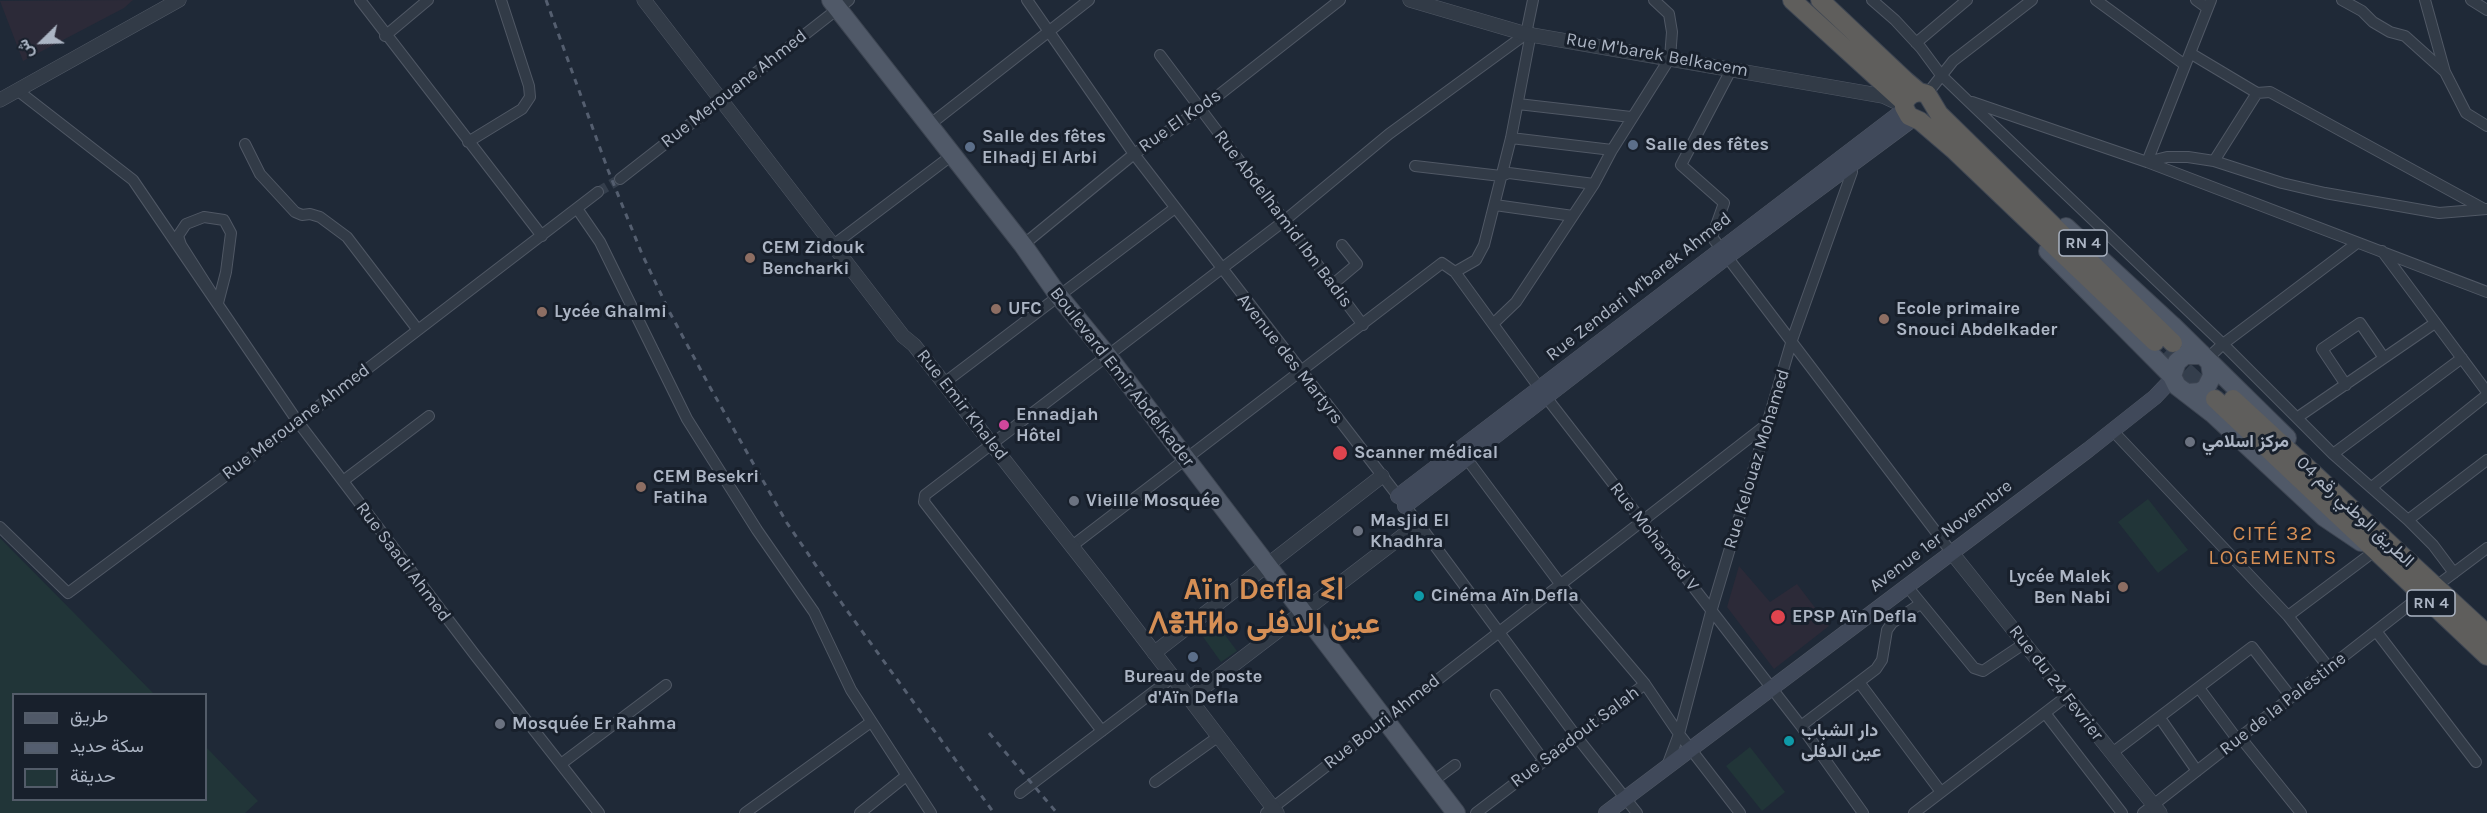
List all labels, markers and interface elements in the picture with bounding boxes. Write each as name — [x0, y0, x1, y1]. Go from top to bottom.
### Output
north arrow — [12, 12, 72, 72]
street label: Rue Merouane Ahmed — [657, 25, 811, 153]
street label: Rue M'barek Belkacem — [1564, 28, 1750, 82]
text: ش — [12, 37, 37, 62]
street label: Rue El Kods — [1135, 85, 1225, 157]
place label: Salle des fêtes Elhadj El Arbi — [982, 126, 1106, 168]
street label: Rue Abdelhamid Ibn Badis — [1209, 126, 1357, 312]
place label: Salle des fêtes — [1645, 134, 1769, 156]
marker: Salle des fêtes — [1626, 138, 1640, 152]
marker: Salle des fêtes Elhadj El Arbi — [963, 140, 977, 154]
street label: Rue Zendari M'barek Ahmed — [1542, 208, 1736, 366]
road number: RN 4 — [2059, 230, 2107, 256]
place label: CEM Zidouk Bencharki — [762, 237, 865, 280]
marker: CEM Zidouk Bencharki — [743, 251, 757, 265]
street label: Boulevard Emir Abdelkader — [1045, 283, 1199, 471]
street label: Avenue des Martyrs — [1232, 289, 1348, 429]
place label: UFC — [1008, 298, 1042, 320]
place label: Ecole primaire Snouci Abdelkader — [1896, 298, 2057, 340]
place label: Lycée Ghalmi — [554, 301, 667, 323]
marker: UFC — [989, 302, 1003, 316]
marker: Lycée Ghalmi — [535, 305, 549, 319]
marker: Ecole primaire Snouci Abdelkader — [1877, 312, 1891, 326]
street label: Rue Emir Khaled — [912, 345, 1012, 465]
street label: Rue Merouane Ahmed — [218, 359, 374, 485]
street label: Rue Kelouaz Mohamed — [1719, 367, 1795, 551]
place label: Ennadjah Hôtel — [1016, 404, 1098, 446]
marker: Ennadjah Hôtel — [997, 418, 1011, 432]
place label: مركز اسلامي — [2202, 431, 2289, 453]
marker: مركز اسلامي — [2183, 435, 2197, 449]
place label: Scanner médical — [1354, 442, 1498, 464]
marker: Scanner médical — [1331, 444, 1349, 462]
street label: الطريق الوطني رقم 04 — [2292, 452, 2418, 572]
place label: CEM Besekri Fatiha — [653, 466, 759, 508]
street label: Avenue 1er Novembre — [1865, 475, 2017, 597]
street label: Rue Mohamed V — [1605, 478, 1703, 596]
marker: CEM Besekri Fatiha — [634, 480, 648, 494]
place label: Vieille Mosquée — [1086, 490, 1220, 512]
marker: Vieille Mosquée — [1067, 494, 1081, 508]
street label: Rue Saadi Ahmed — [351, 498, 455, 626]
place label: Masjid El Khadhra — [1370, 510, 1449, 552]
district label: CITÉ 32 LOGEMENTS — [2208, 521, 2338, 571]
marker: Masjid El Khadhra — [1351, 524, 1365, 538]
place label: Lycée Malek Ben Nabi — [2009, 566, 2111, 608]
district label: Aïn Defla ⵉⵏ ⴷⴻⴼⵍⴰ عين الدفلى — [1148, 572, 1380, 642]
marker: Lycée Malek Ben Nabi — [2116, 580, 2130, 594]
place label: Cinéma Aïn Defla — [1431, 585, 1579, 607]
marker: Cinéma Aïn Defla — [1412, 589, 1426, 603]
road number: RN 4 — [2407, 590, 2455, 616]
place label: EPSP Aïn Defla — [1792, 606, 1917, 628]
marker: EPSP Aïn Defla — [1769, 608, 1787, 626]
street label: Rue du 24 Fevrier — [2004, 621, 2108, 745]
street label: Rue de la Palestine — [2215, 648, 2351, 760]
marker: Bureau de poste d'Aïn Defla — [1186, 650, 1200, 664]
place label: Bureau de poste d'Aïn Defla — [1124, 666, 1262, 708]
street label: Rue Bouri Ahmed — [1320, 670, 1444, 774]
street label: Rue Saadout Salah — [1507, 682, 1643, 792]
legend — [12, 693, 207, 801]
text: طريق — [70, 705, 108, 727]
place label: Mosquée Er Rahma — [512, 713, 676, 735]
marker: Mosquée Er Rahma — [493, 717, 507, 731]
place label: دار الشباب عين الدفلى — [1801, 720, 1881, 762]
marker: دار الشباب عين الدفلى — [1782, 734, 1796, 748]
text: سكة حديد — [70, 735, 144, 757]
text: حديقة — [70, 765, 116, 787]

